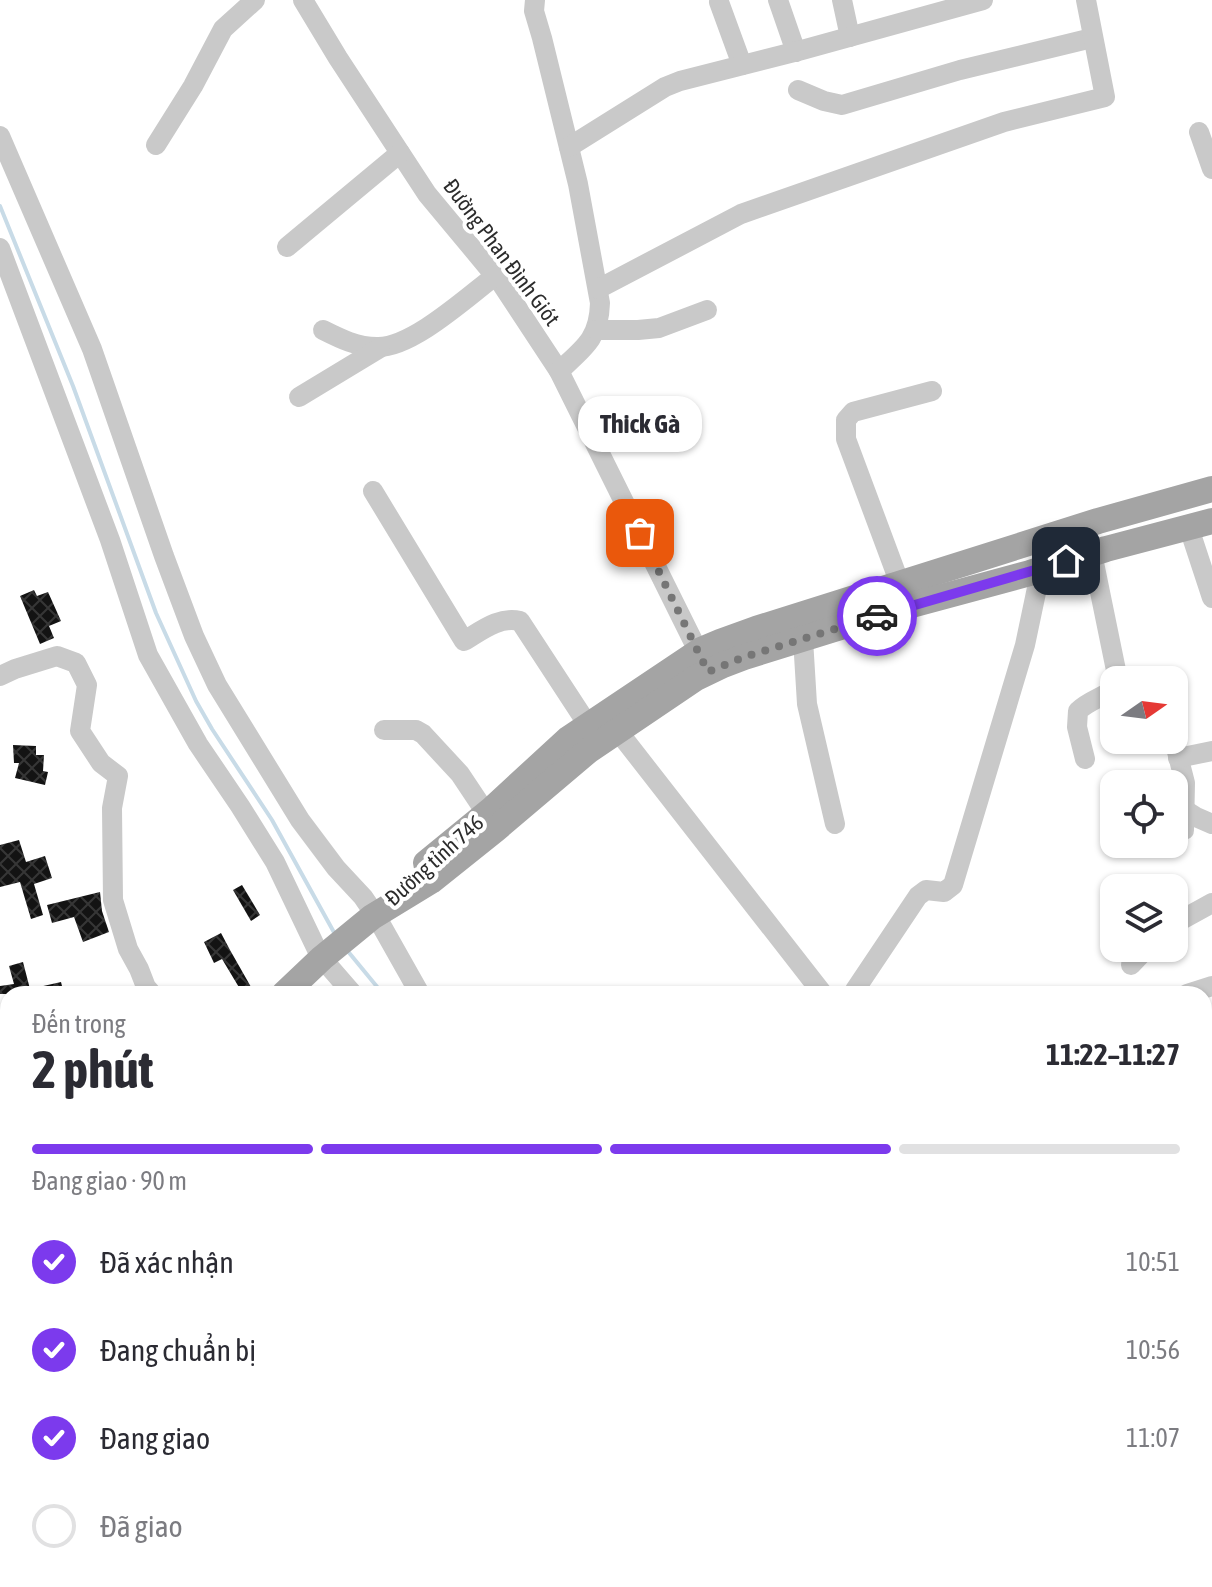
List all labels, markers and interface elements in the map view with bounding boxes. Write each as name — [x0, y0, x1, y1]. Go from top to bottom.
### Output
street label: Đường Phan Đình Giót — [438, 174, 566, 330]
callout: Thick Gà — [578, 397, 702, 453]
text: Thick Gà — [600, 409, 680, 439]
pin — [606, 499, 674, 567]
icon: bag — [618, 511, 662, 555]
pin — [1032, 527, 1100, 595]
icon: home — [1044, 539, 1088, 583]
courier — [837, 576, 917, 656]
icon: car — [855, 594, 899, 638]
north arrow — [1100, 666, 1188, 754]
map controls — [1100, 666, 1188, 962]
button: locate — [1100, 770, 1188, 858]
street label: Đường tỉnh 746 — [380, 809, 488, 911]
button: layers — [1100, 874, 1188, 962]
text: Đến trong — [32, 1009, 126, 1039]
text: 11:22–11:27 — [1046, 1037, 1180, 1071]
text: 2 phút — [32, 1039, 154, 1099]
text: Đang giao · 90 m — [32, 1166, 187, 1196]
icon: check — [32, 1240, 76, 1284]
text: Đã xác nhận — [100, 1245, 234, 1279]
text: 10:51 — [1126, 1247, 1180, 1277]
icon: check — [32, 1328, 76, 1372]
text: Đang chuẩn bị — [100, 1333, 256, 1367]
text: 10:56 — [1126, 1335, 1180, 1365]
icon: check — [32, 1416, 76, 1460]
text: Đang giao — [100, 1421, 210, 1455]
text: 11:07 — [1126, 1423, 1180, 1453]
text: Đã giao — [100, 1509, 183, 1543]

